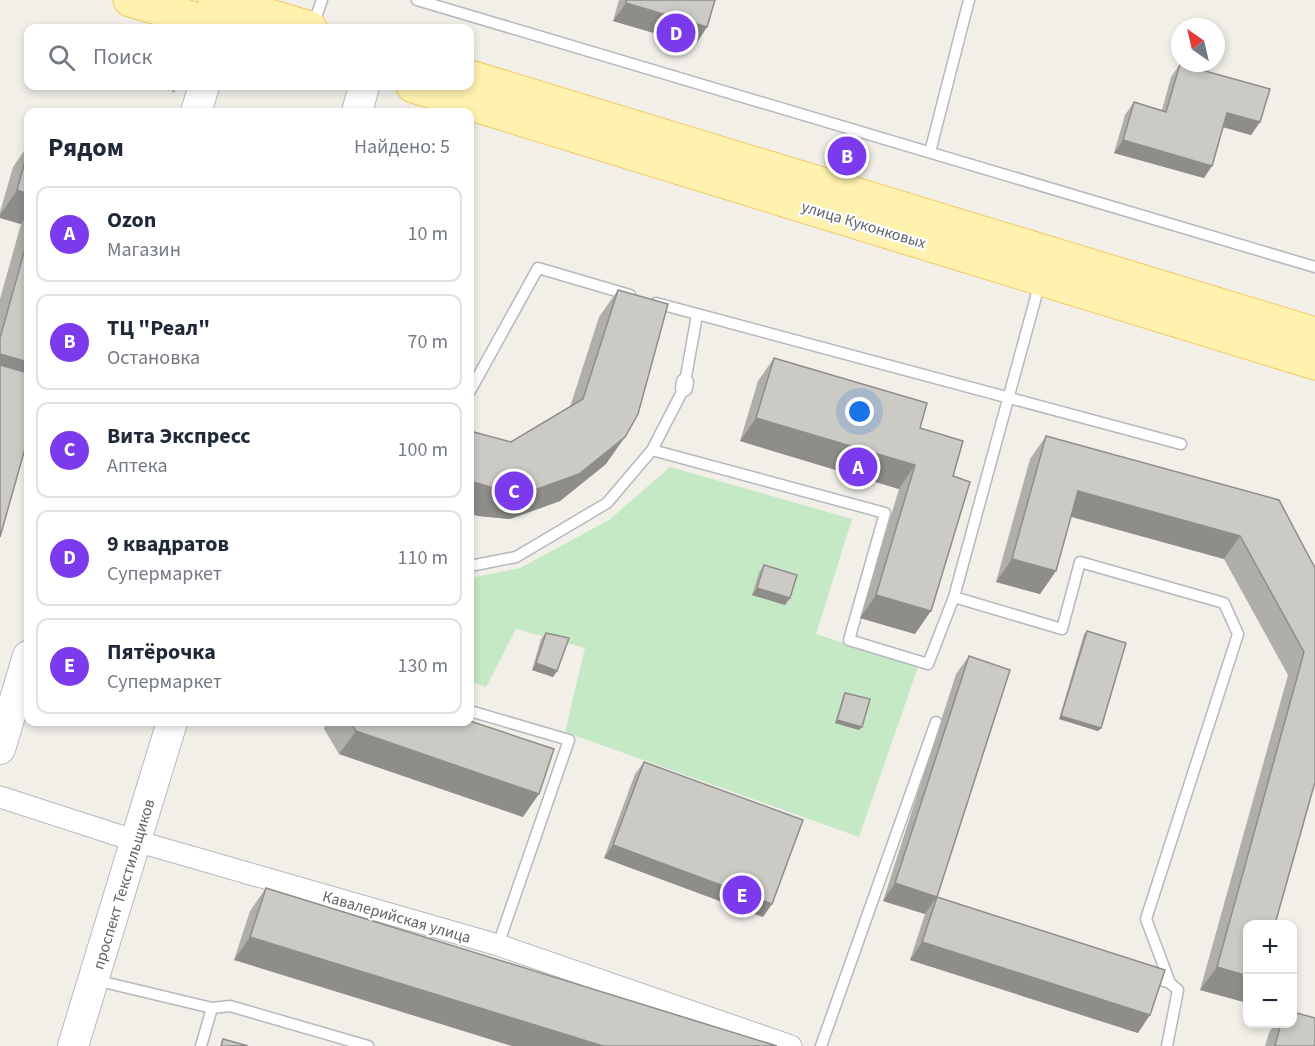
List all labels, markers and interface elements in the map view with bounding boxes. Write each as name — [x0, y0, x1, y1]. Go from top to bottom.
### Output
pin: D — [656, 10, 696, 56]
north arrow — [1171, 18, 1225, 72]
search box — [24, 24, 474, 90]
icon: search — [45, 41, 78, 74]
text: Поиск — [93, 41, 152, 73]
text: Рядом — [48, 129, 124, 166]
text: Найдено: 5 — [354, 133, 450, 161]
pin: B — [828, 134, 866, 178]
street label: улица Куконковых — [799, 196, 929, 254]
text: Ozon — [107, 204, 156, 236]
text: A — [64, 220, 75, 248]
text: 10 m — [408, 220, 448, 248]
text: Магазин — [107, 236, 181, 264]
text: ТЦ "Реал" — [107, 312, 210, 344]
text: B — [63, 328, 76, 356]
text: 70 m — [408, 328, 448, 356]
text: Остановка — [107, 344, 200, 372]
your location — [845, 397, 874, 426]
text: Вита Экспресс — [107, 420, 251, 452]
text: C — [64, 436, 75, 464]
text: 100 m — [398, 436, 448, 464]
pin: A — [838, 444, 878, 490]
text: Аптека — [107, 452, 168, 480]
pin: C — [494, 468, 534, 514]
text: 9 квадратов — [107, 528, 229, 560]
text: D — [63, 544, 76, 572]
text: 110 m — [398, 544, 448, 572]
text: Супермаркет — [107, 560, 222, 588]
text: Пятёрочка — [107, 636, 216, 668]
text: E — [64, 652, 75, 680]
text: 130 m — [398, 652, 448, 680]
text: Супермаркет — [107, 668, 222, 696]
street label: проспект Текстильщиков — [88, 796, 160, 972]
pin: E — [722, 872, 762, 918]
street label: Кавалерийская улица — [320, 885, 473, 949]
map controls — [1243, 920, 1297, 1028]
button: + — [1243, 920, 1297, 974]
button: − — [1243, 974, 1297, 1028]

